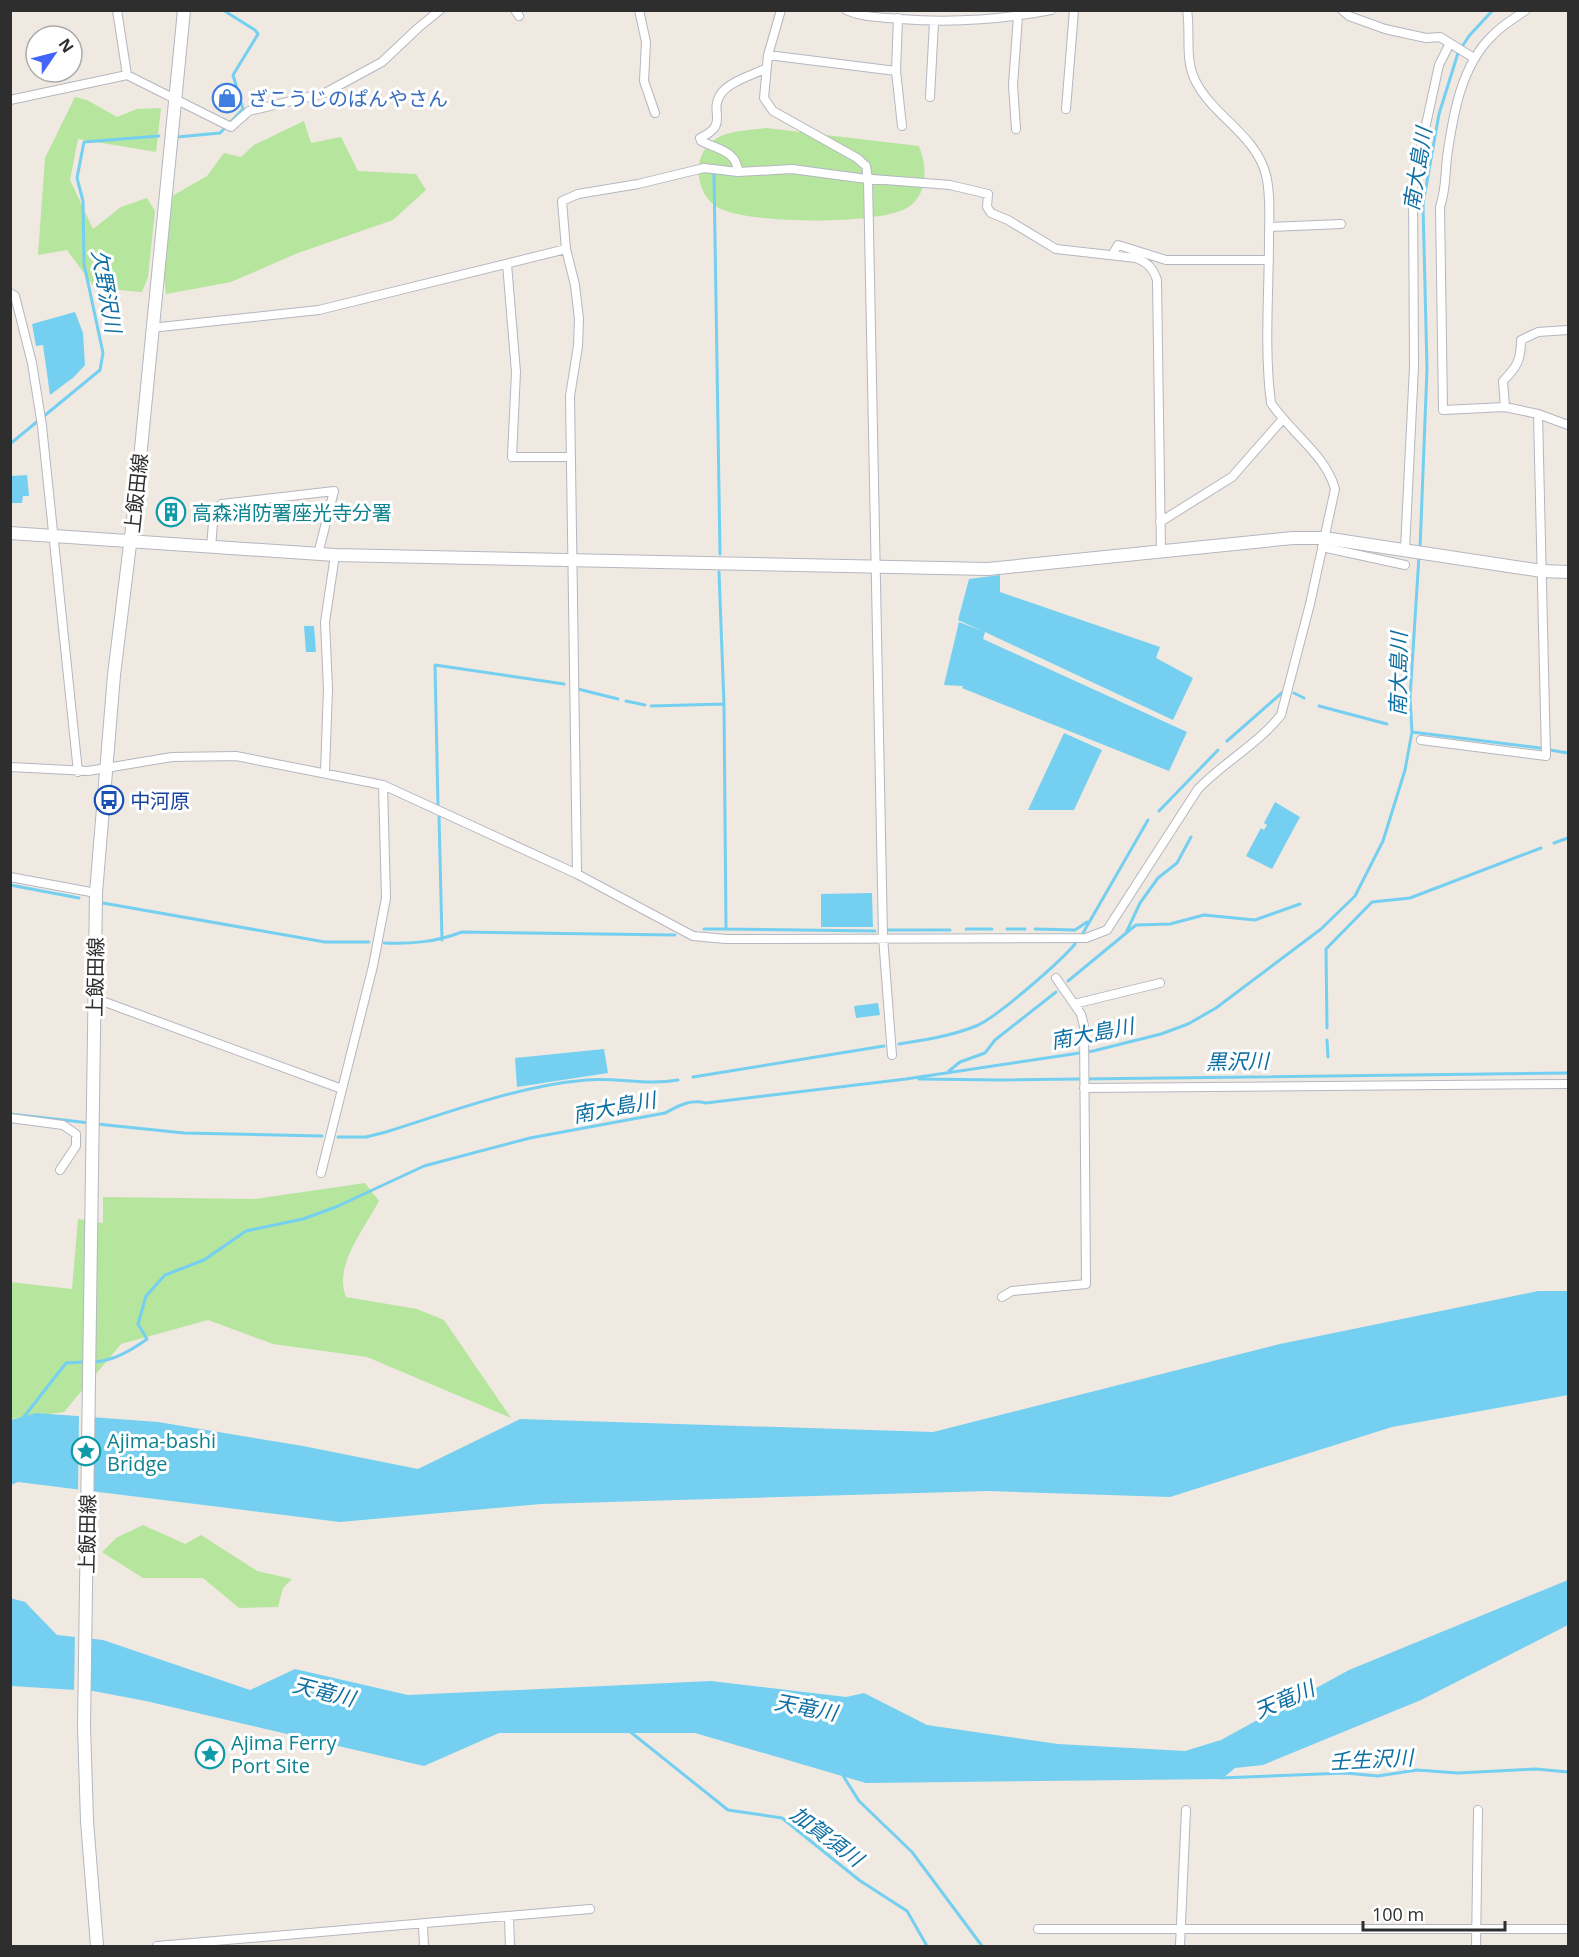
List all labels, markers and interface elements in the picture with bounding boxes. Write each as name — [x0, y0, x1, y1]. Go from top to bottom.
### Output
north arrow — [24, 24, 84, 84]
text: N — [54, 34, 79, 57]
shop icon: ざこうじのぱんやさん — [211, 82, 243, 114]
place label: ざこうじのぱんやさん — [248, 85, 448, 112]
water label: 南大島川 — [1397, 123, 1438, 213]
water label: 欠野沢川 — [86, 247, 128, 337]
street label: 上飯田線 — [118, 452, 154, 534]
building icon: 高森消防署座光寺分署 — [155, 496, 187, 528]
place label: 高森消防署座光寺分署 — [192, 499, 392, 526]
water label: 南大島川 — [1383, 630, 1413, 716]
bus stop icon: 中河原 — [93, 784, 125, 816]
place label: 中河原 — [130, 787, 190, 814]
street label: 上飯田線 — [81, 937, 109, 1017]
water label: 南大島川 — [1048, 1011, 1138, 1055]
water label: 黒沢川 — [1205, 1046, 1271, 1076]
water label: 南大島川 — [570, 1085, 660, 1129]
place label: Ajima-bashi Bridge — [107, 1427, 216, 1477]
place icon: Ajima-bashi Bridge — [70, 1435, 102, 1467]
street label: 上飯田線 — [73, 1494, 101, 1574]
water label: 天竜川 — [290, 1670, 360, 1713]
water label: 天竜川 — [1250, 1673, 1320, 1724]
water label: 天竜川 — [772, 1687, 842, 1727]
place label: Ajima Ferry Port Site — [231, 1729, 337, 1779]
place icon: Ajima Ferry Port Site — [194, 1738, 226, 1770]
water label: 壬生沢川 — [1328, 1743, 1416, 1775]
water label: 加賀須川 — [785, 1800, 871, 1874]
scale bar — [1363, 1894, 1506, 1932]
text: 100 m — [1372, 1902, 1424, 1926]

